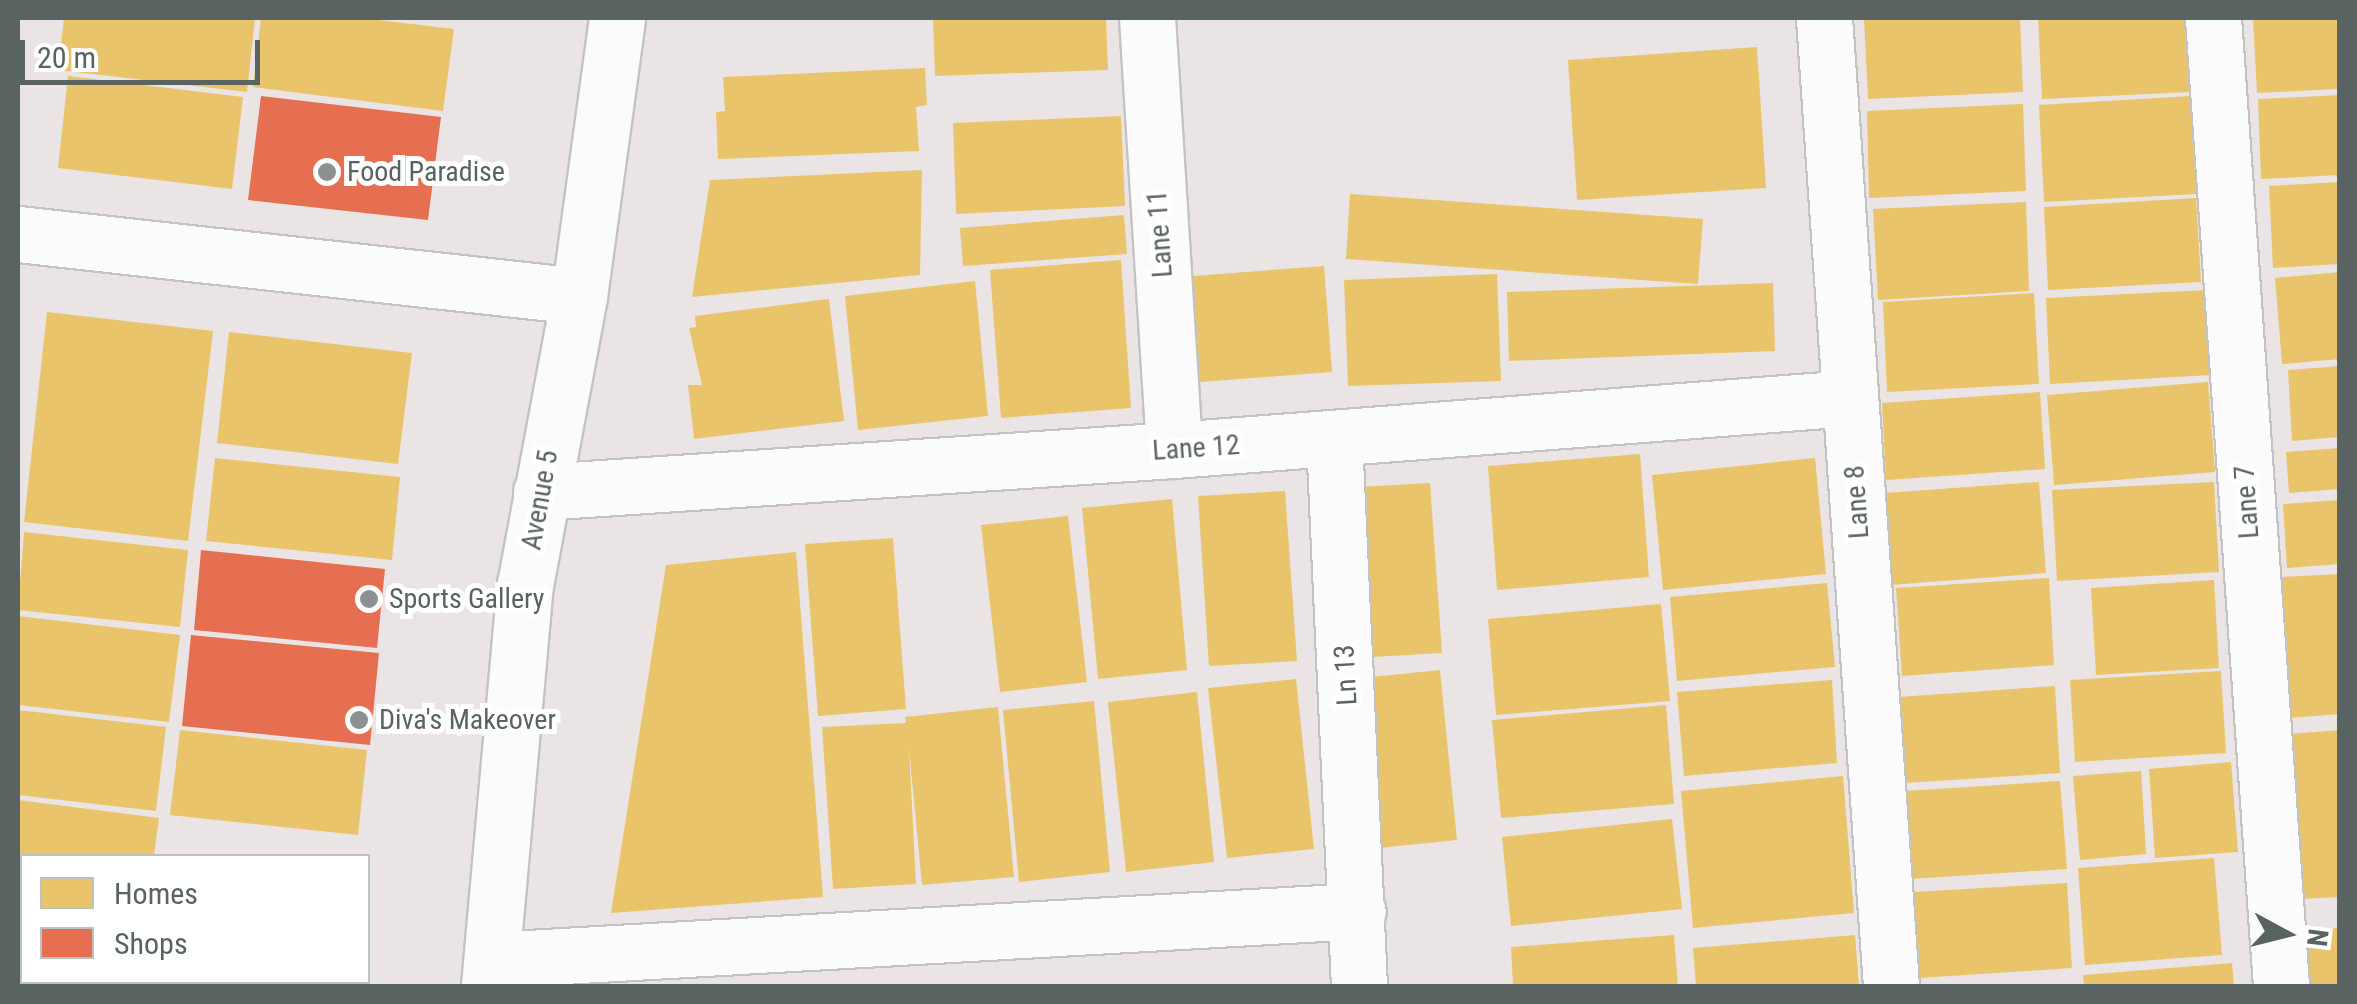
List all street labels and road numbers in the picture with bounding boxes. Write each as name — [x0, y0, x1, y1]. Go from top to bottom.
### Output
street label: Lane 11 — [1140, 189, 1180, 279]
street label: Lane 12 — [1151, 428, 1241, 468]
street label: Avenue 5 — [515, 447, 565, 553]
street label: Lane 8 — [1838, 464, 1876, 540]
street label: Lane 7 — [2228, 464, 2266, 540]
street label: Ln 13 — [1328, 644, 1364, 706]

